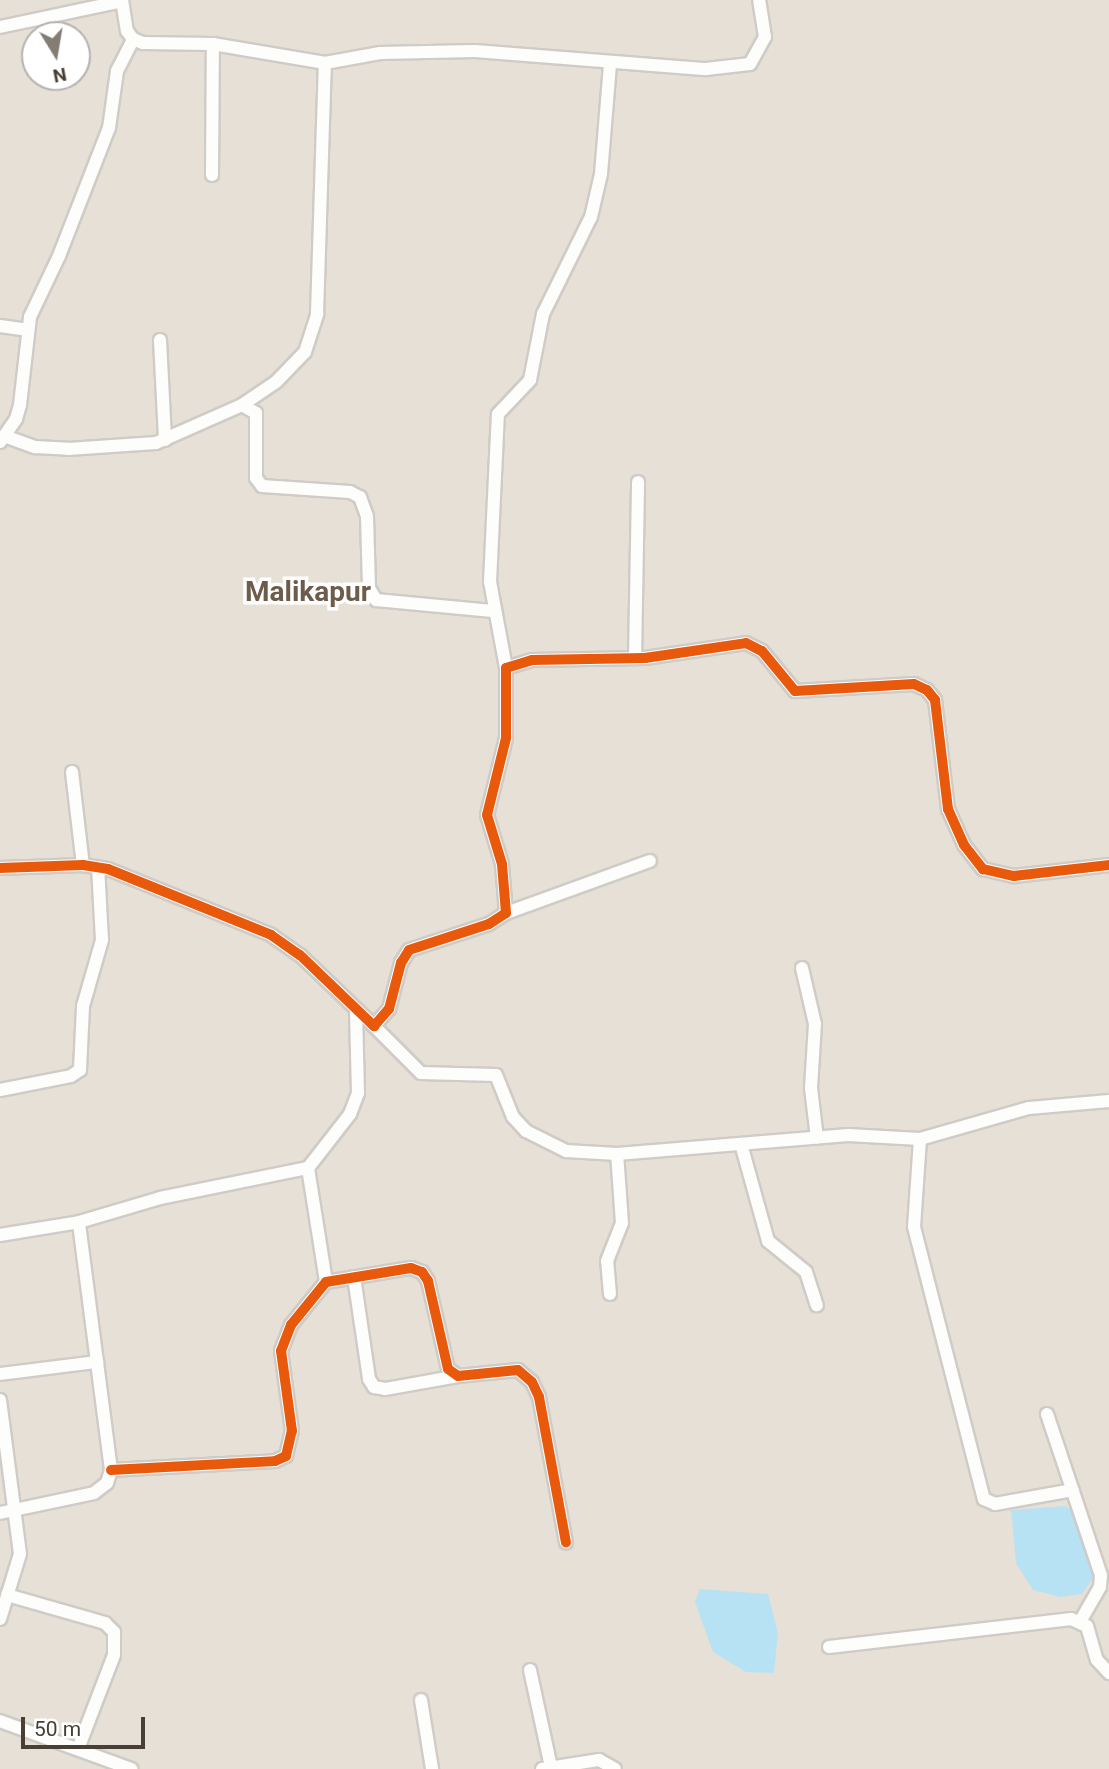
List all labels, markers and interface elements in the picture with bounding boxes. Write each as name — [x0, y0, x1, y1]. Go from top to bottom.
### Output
north arrow — [21, 21, 91, 91]
text: N — [51, 63, 68, 88]
district label: Malikapur — [245, 575, 371, 609]
scale bar — [24, 1702, 149, 1746]
text: 50 m — [34, 1717, 81, 1741]

